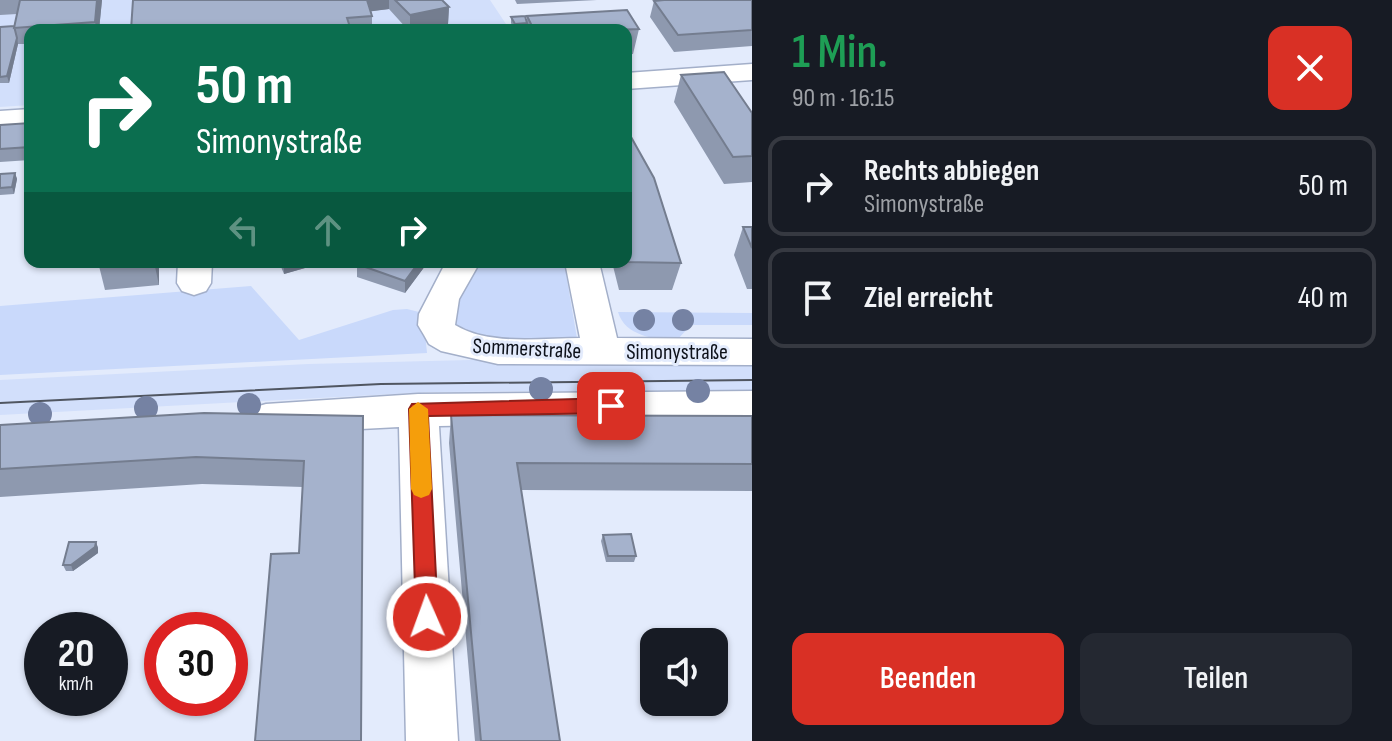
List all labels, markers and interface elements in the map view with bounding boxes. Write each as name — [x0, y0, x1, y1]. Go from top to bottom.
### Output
text: 1 Min. — [792, 24, 888, 81]
button: close — [1268, 26, 1352, 110]
text: 50 m — [196, 53, 293, 120]
icon: right — [64, 56, 168, 160]
text: 90 m · 16:15 — [792, 83, 894, 114]
text: Simonystraße — [196, 121, 362, 164]
text: Rechts abbiegen — [864, 153, 1039, 189]
icon: right — [796, 164, 840, 208]
text: 50 m — [1299, 168, 1348, 204]
text: Simonystraße — [864, 189, 984, 220]
icon: left — [222, 208, 266, 252]
icon: ahead — [306, 208, 350, 252]
icon: right — [390, 208, 434, 252]
icon: arrive — [796, 276, 840, 320]
text: Ziel erreicht — [864, 280, 993, 316]
text: 40 m — [1298, 280, 1348, 316]
street label: Sommerstraße — [472, 333, 582, 365]
street label: Simonystraße — [626, 339, 728, 366]
pin — [577, 372, 645, 440]
icon: arrive — [589, 384, 633, 428]
position arrow — [385, 575, 469, 659]
speed limit sign: 30 — [144, 612, 248, 716]
map controls — [640, 628, 728, 716]
button: sound — [640, 628, 728, 716]
text: 20 — [58, 630, 94, 678]
button: Beenden — [792, 633, 1064, 725]
button: Teilen — [1080, 633, 1352, 725]
text: km/h — [59, 672, 93, 696]

